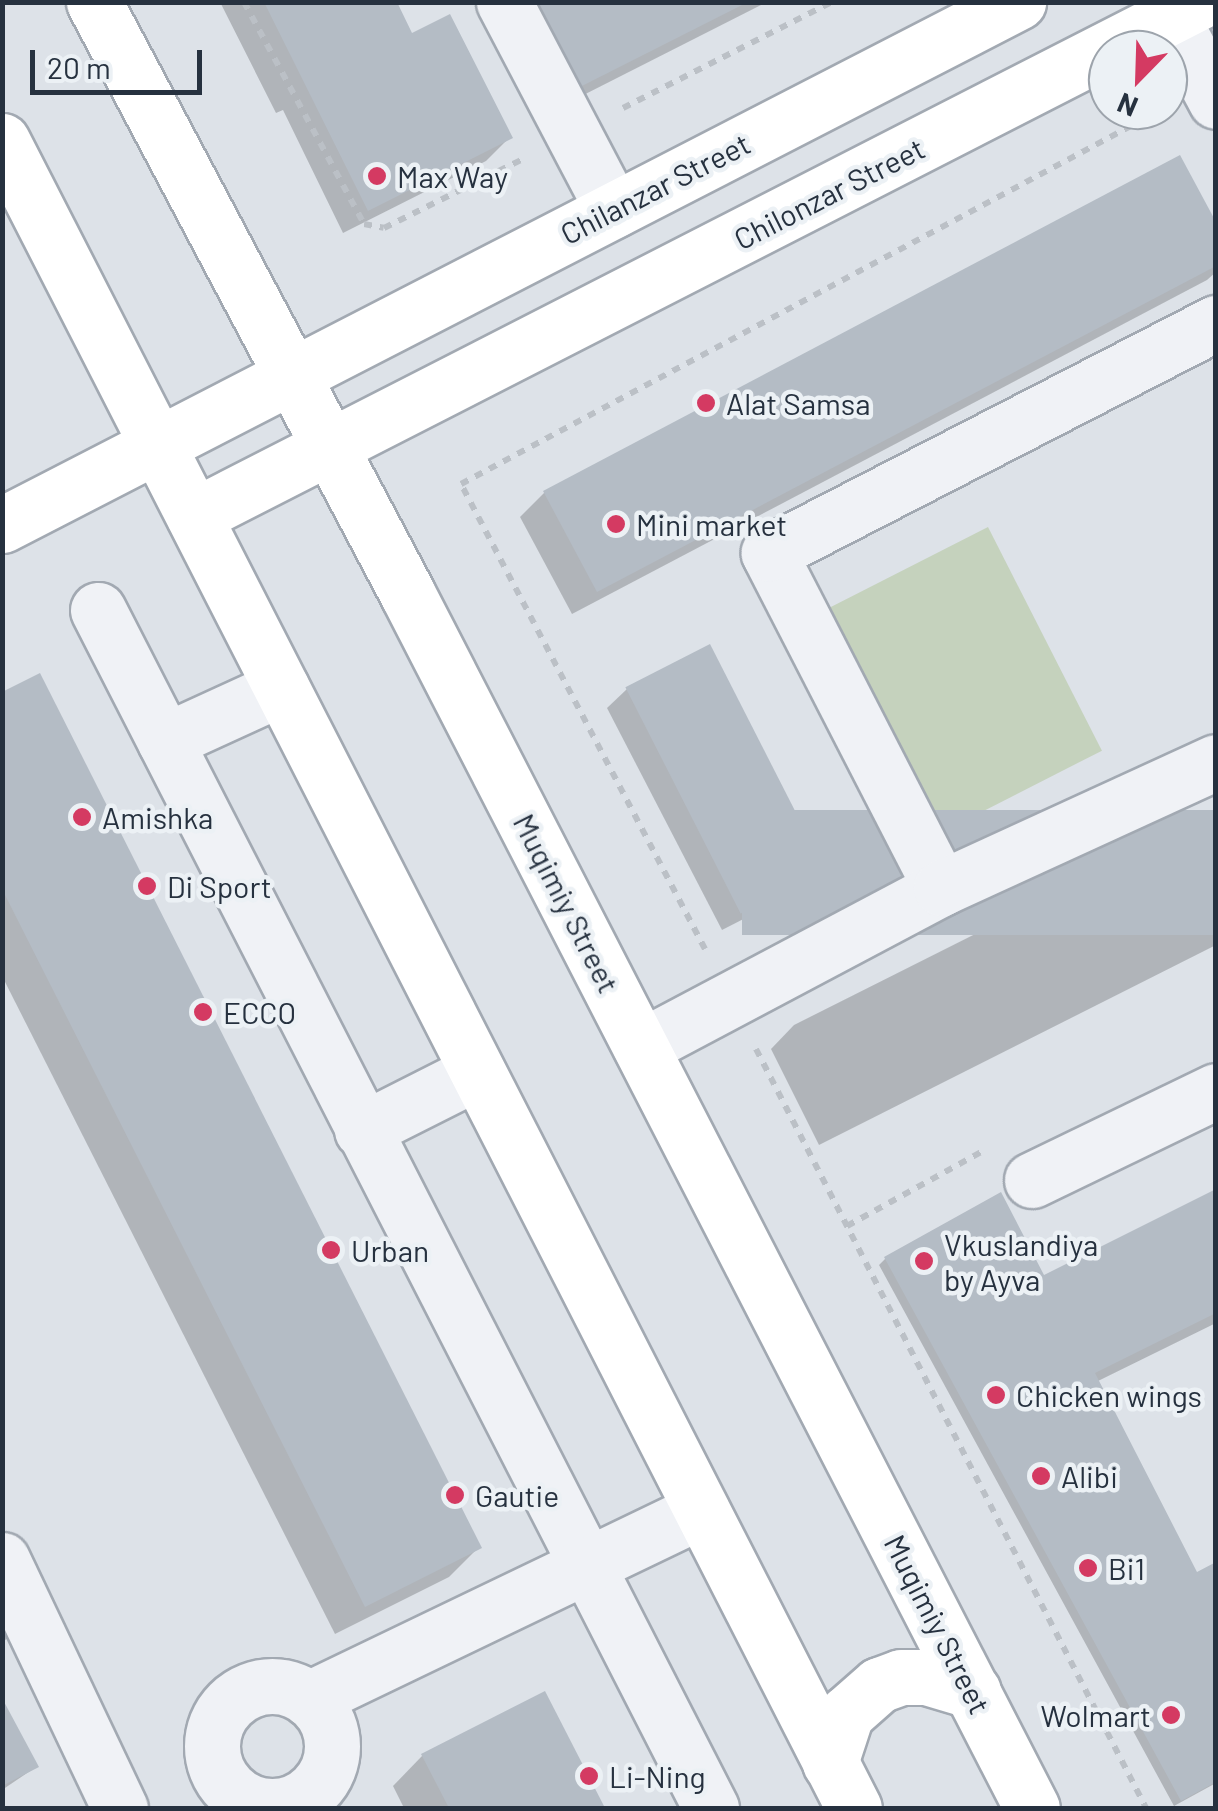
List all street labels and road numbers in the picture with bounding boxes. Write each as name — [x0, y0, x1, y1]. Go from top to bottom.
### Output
street label: Chilanzar Street — [554, 125, 756, 251]
street label: Chilonzar Street — [728, 130, 930, 256]
street label: Muqimiy Street — [506, 808, 628, 998]
street label: Muqimiy Street — [877, 1529, 999, 1719]

